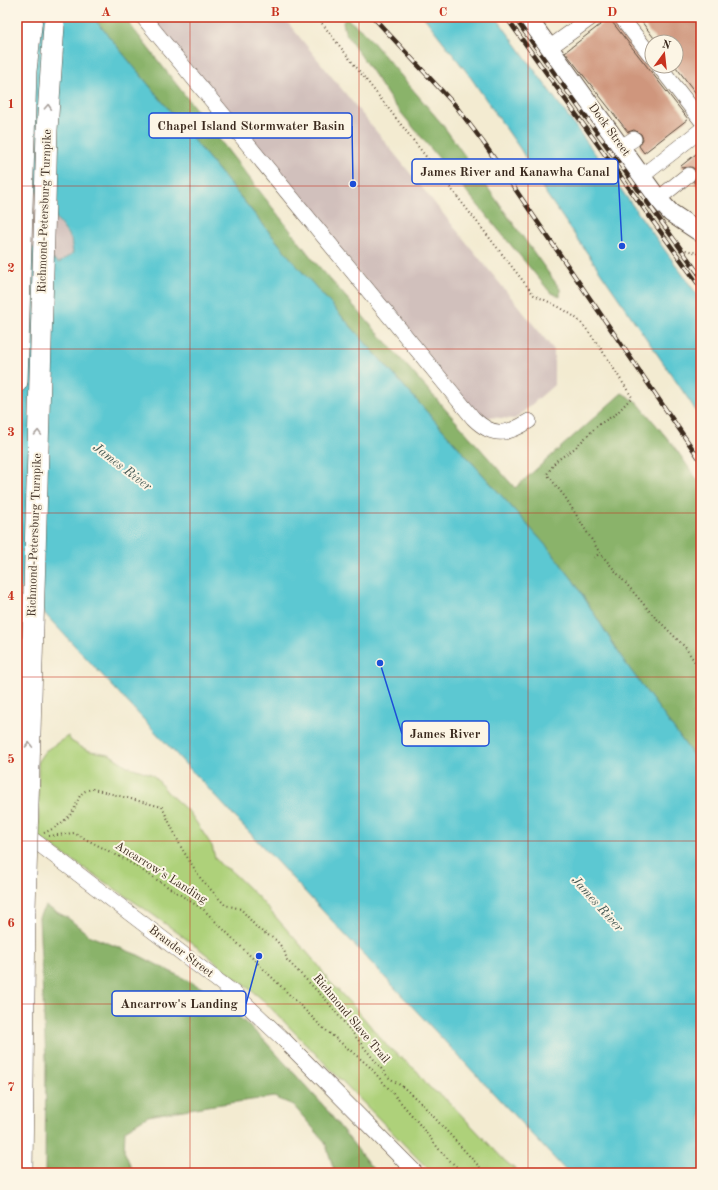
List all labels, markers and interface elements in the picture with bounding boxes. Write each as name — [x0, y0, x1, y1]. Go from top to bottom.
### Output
text: A — [101, 6, 111, 19]
text: B — [270, 6, 280, 19]
text: C — [439, 6, 447, 19]
text: D — [607, 6, 617, 19]
north arrow — [644, 34, 684, 74]
text: N — [661, 39, 672, 52]
text: 1 — [7, 98, 15, 111]
street label: Dock Street — [586, 101, 632, 159]
one-way arrow — [44, 104, 53, 110]
callout: Chapel Island Stormwater Basin — [149, 113, 352, 138]
text: Chapel Island Stormwater Basin — [157, 120, 345, 133]
street label: Richmond-Petersburg Turnpike — [36, 128, 54, 293]
callout: James River and Kanawha Canal — [412, 159, 618, 184]
text: James River and Kanawha Canal — [420, 166, 610, 179]
text: 2 — [7, 262, 15, 275]
text: 3 — [7, 426, 15, 439]
one-way arrow — [34, 430, 42, 436]
water label: James River — [90, 441, 154, 493]
street label: Richmond-Petersburg Turnpike — [26, 452, 44, 617]
text: 4 — [7, 590, 15, 603]
callout: James River — [402, 721, 489, 746]
text: James River — [410, 728, 481, 741]
one-way arrow — [25, 742, 34, 748]
text: 5 — [7, 753, 15, 766]
street label: Ancarrow’s Landing — [113, 840, 210, 907]
water label: James River — [569, 874, 625, 935]
text: 6 — [7, 917, 15, 930]
street label: Brander Street — [146, 924, 216, 980]
street label: Richmond Slave Trail — [310, 972, 392, 1066]
callout: Ancarrow's Landing — [112, 991, 246, 1016]
text: Ancarrow's Landing — [120, 998, 239, 1011]
text: 7 — [7, 1081, 15, 1094]

